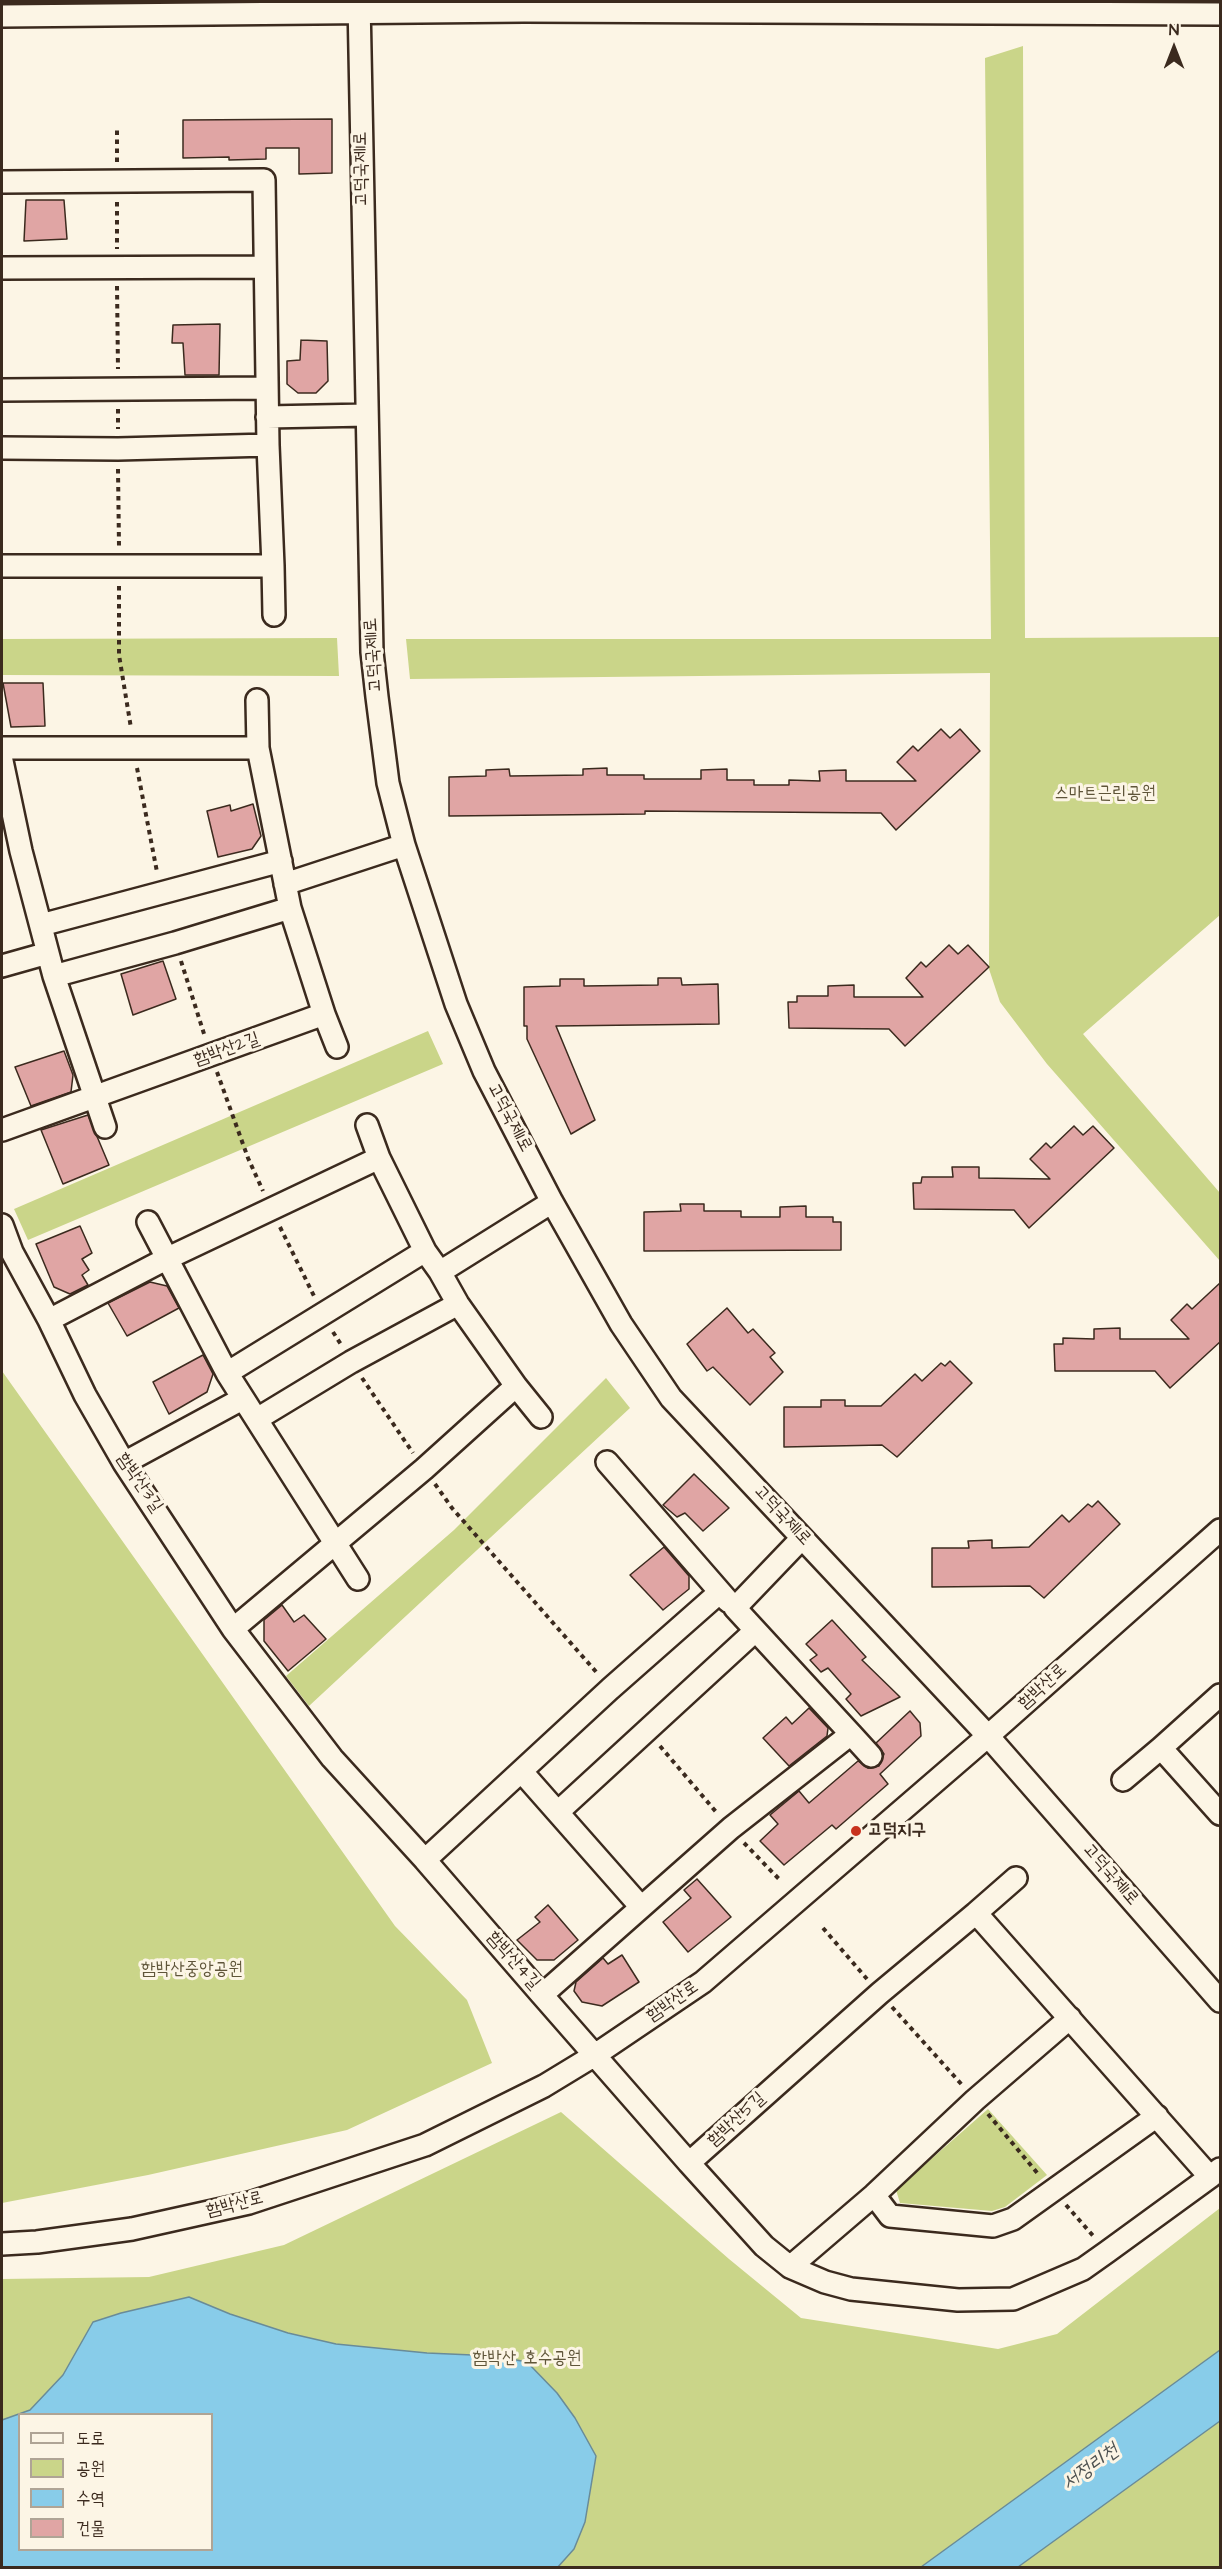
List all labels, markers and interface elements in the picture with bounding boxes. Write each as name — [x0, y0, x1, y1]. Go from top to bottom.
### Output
north arrow — [1144, 18, 1204, 78]
text: N — [1169, 19, 1179, 41]
street label: 고덕국제1로 — [351, 131, 373, 207]
street label: 고덕국제1로 — [361, 617, 387, 693]
park label: 스마트근린공원 — [1054, 783, 1156, 805]
street label: 함박산2길 — [191, 1029, 263, 1071]
street label: 고덕국제1로 — [482, 1080, 536, 1156]
street label: 함박산3길 — [111, 1449, 167, 1517]
street label: 고덕국제1로 — [749, 1481, 815, 1551]
street label: 함박산로 — [1014, 1660, 1072, 1714]
place label: 고덕지구 — [868, 1820, 926, 1842]
marker: 고덕지구 — [849, 1824, 863, 1838]
street label: 고덕국제1로 — [1077, 1840, 1143, 1910]
street label: 함박산4길 — [482, 1927, 544, 1995]
park label: 함박산중앙공원 — [141, 1959, 243, 1981]
street label: 함박산로 — [643, 1977, 703, 2027]
street label: 함박산5길 — [704, 2088, 770, 2152]
street label: 함박산로 — [204, 2188, 266, 2222]
park label: 함박산 호수공원 — [473, 2348, 581, 2370]
legend — [18, 2413, 213, 2551]
text: 도로 — [76, 2426, 105, 2451]
water label: 서정리천 — [1058, 2439, 1124, 2497]
text: 공원 — [76, 2456, 105, 2481]
text: 수역 — [76, 2486, 105, 2511]
text: 건물 — [76, 2516, 105, 2541]

